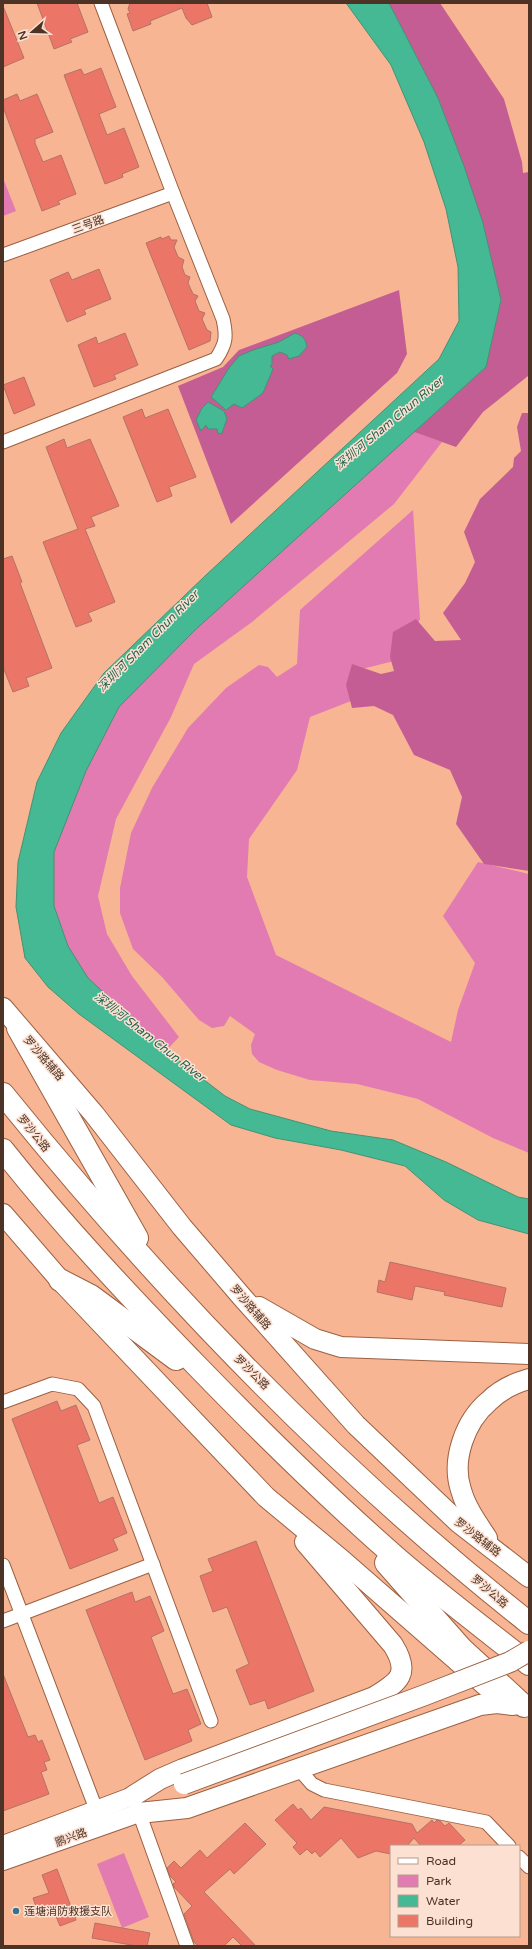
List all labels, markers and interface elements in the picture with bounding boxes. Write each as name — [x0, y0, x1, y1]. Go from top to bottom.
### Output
north arrow — [12, 12, 52, 52]
text: N — [15, 29, 31, 42]
street label: 三号路 — [70, 213, 106, 236]
water label: 深圳河 Sham Chun River — [332, 373, 447, 472]
water label: 深圳河 Sham Chun River — [95, 587, 202, 694]
water label: 深圳河 Sham Chun River — [92, 989, 209, 1086]
street label: 罗沙路辅路 — [21, 1033, 67, 1083]
street label: 罗沙公路 — [15, 1112, 53, 1155]
street label: 罗沙路辅路 — [228, 1282, 274, 1332]
street label: 罗沙公路 — [231, 1352, 272, 1393]
street label: 罗沙路辅路 — [452, 1515, 503, 1559]
street label: 罗沙公路 — [469, 1572, 511, 1611]
street label: 鹏兴路 — [53, 1826, 89, 1849]
legend — [390, 1845, 520, 1937]
text: Road — [426, 1854, 456, 1868]
text: Park — [426, 1874, 452, 1888]
text: Water — [426, 1894, 461, 1908]
place label: 莲塘消防救援支队 — [24, 1905, 112, 1918]
marker: 莲塘消防救援支队 — [11, 1906, 21, 1916]
text: Building — [426, 1914, 473, 1928]

